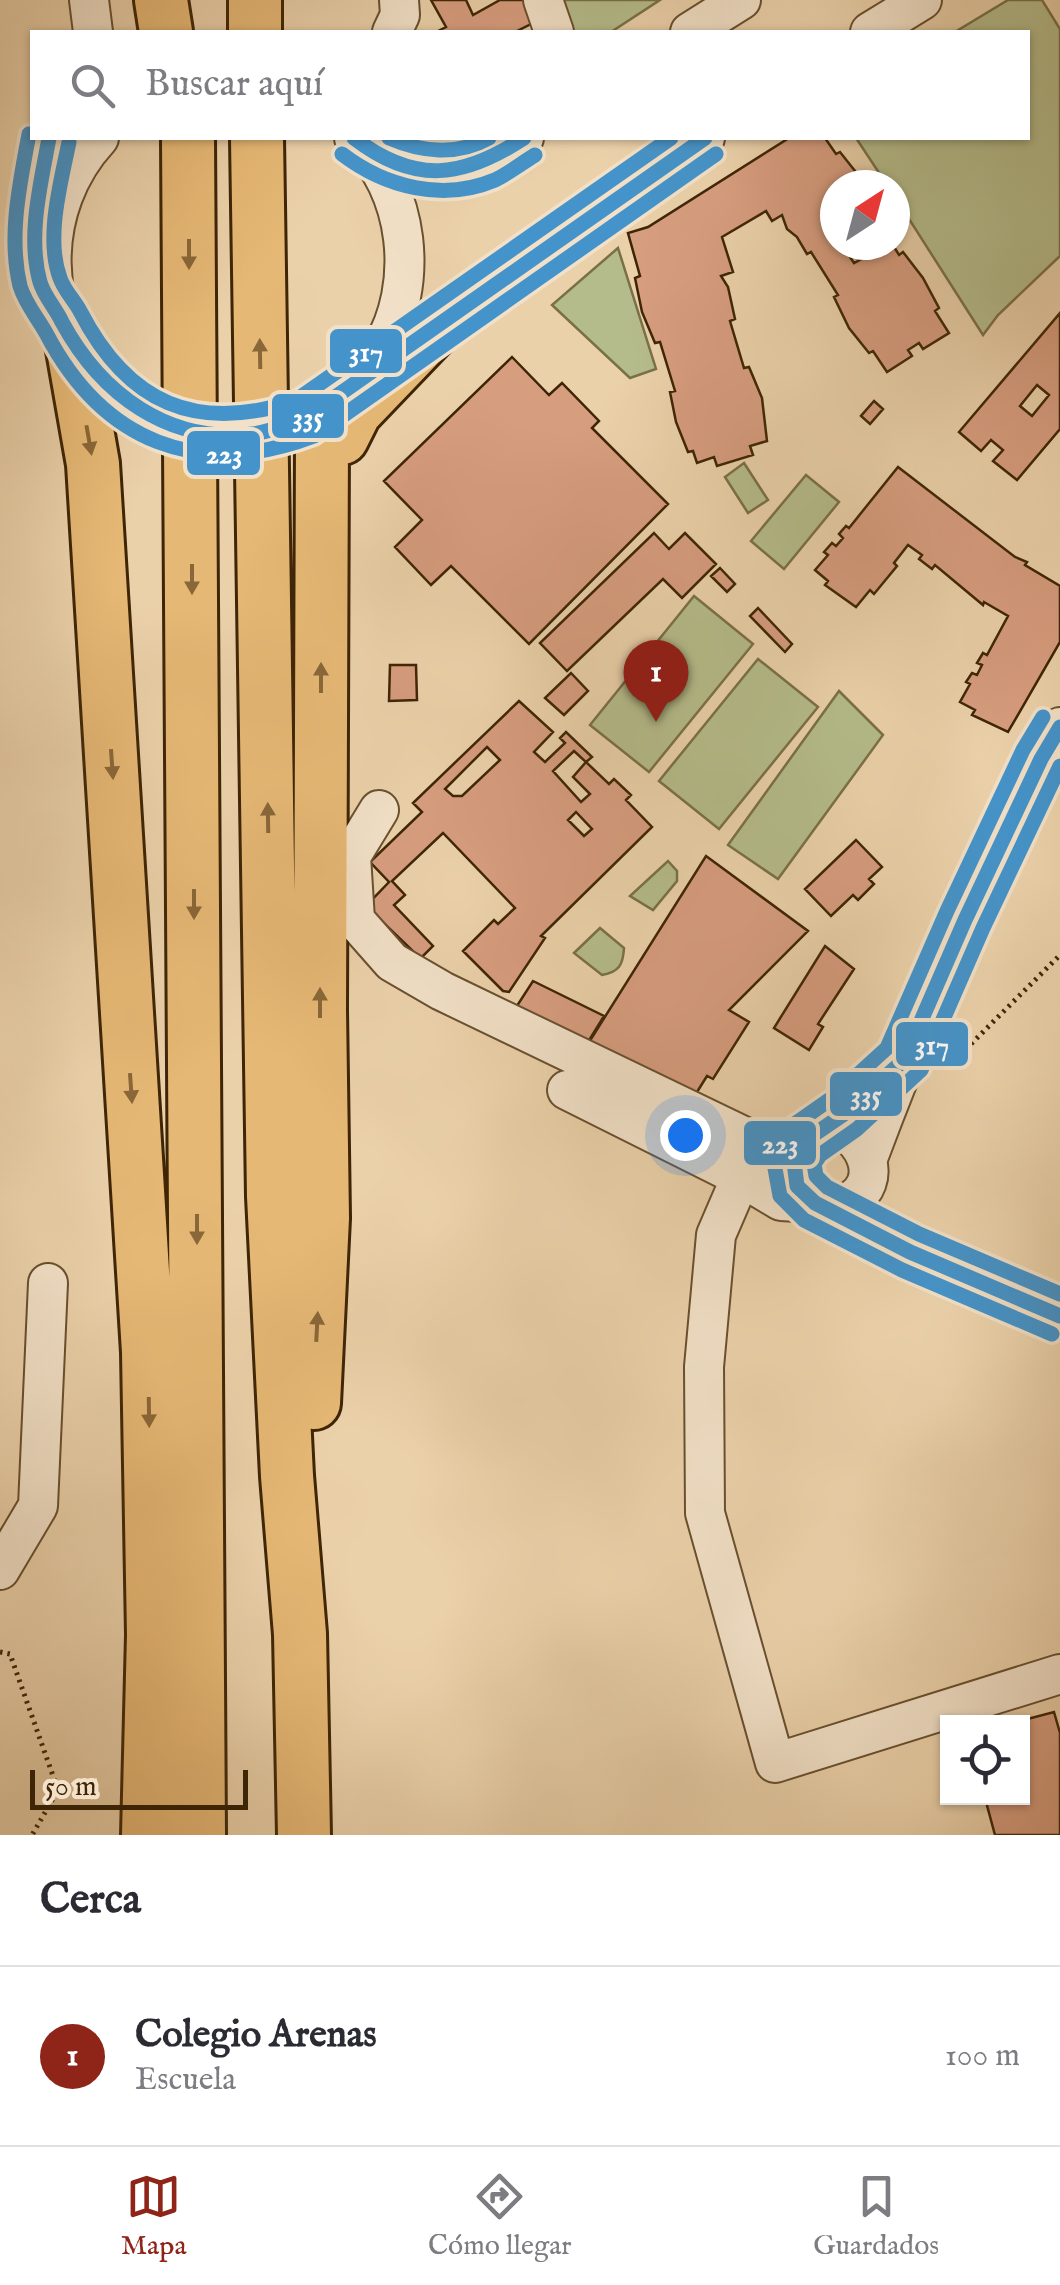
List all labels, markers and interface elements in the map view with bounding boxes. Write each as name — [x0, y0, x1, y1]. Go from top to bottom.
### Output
search box — [30, 30, 1030, 140]
icon: search — [65, 58, 120, 113]
text: Buscar aquí — [145, 61, 323, 109]
north arrow — [820, 170, 910, 260]
one-way arrow — [181, 238, 197, 270]
line badge: 317 — [328, 327, 404, 375]
text: 317 — [349, 336, 383, 371]
one-way arrow — [252, 337, 268, 369]
line badge: 335 — [270, 392, 346, 440]
text: 335 — [292, 401, 324, 436]
one-way arrow — [82, 424, 97, 456]
line badge: 223 — [185, 429, 262, 477]
text: 223 — [206, 438, 242, 473]
one-way arrow — [184, 563, 200, 595]
pin: 1 — [624, 640, 688, 722]
one-way arrow — [313, 661, 329, 693]
one-way arrow — [104, 748, 120, 780]
one-way arrow — [259, 802, 275, 834]
one-way arrow — [186, 888, 202, 920]
one-way arrow — [312, 986, 328, 1018]
line badge: 317 — [894, 1020, 970, 1068]
text: 317 — [915, 1029, 949, 1064]
line badge: 335 — [828, 1070, 904, 1118]
one-way arrow — [124, 1073, 140, 1104]
text: 335 — [850, 1079, 882, 1114]
your location — [660, 1110, 711, 1161]
line badge: 223 — [742, 1119, 818, 1167]
text: 223 — [762, 1128, 798, 1163]
one-way arrow — [189, 1213, 205, 1245]
one-way arrow — [309, 1311, 325, 1343]
one-way arrow — [141, 1397, 157, 1429]
map controls — [940, 1715, 1030, 1805]
button: locate — [940, 1715, 1030, 1805]
scale bar — [30, 1765, 248, 1810]
text: 50 m — [45, 1770, 97, 1805]
text: Cerca — [40, 1874, 141, 1927]
text: Colegio Arenas — [135, 2012, 377, 2060]
text: 1 — [67, 2036, 78, 2077]
text: 100 m — [945, 2036, 1020, 2077]
text: Escuela — [135, 2060, 236, 2101]
tab: Mapa — [121, 2169, 187, 2264]
tab: Cómo llegar — [428, 2169, 572, 2264]
tab: Guardados — [813, 2169, 939, 2264]

